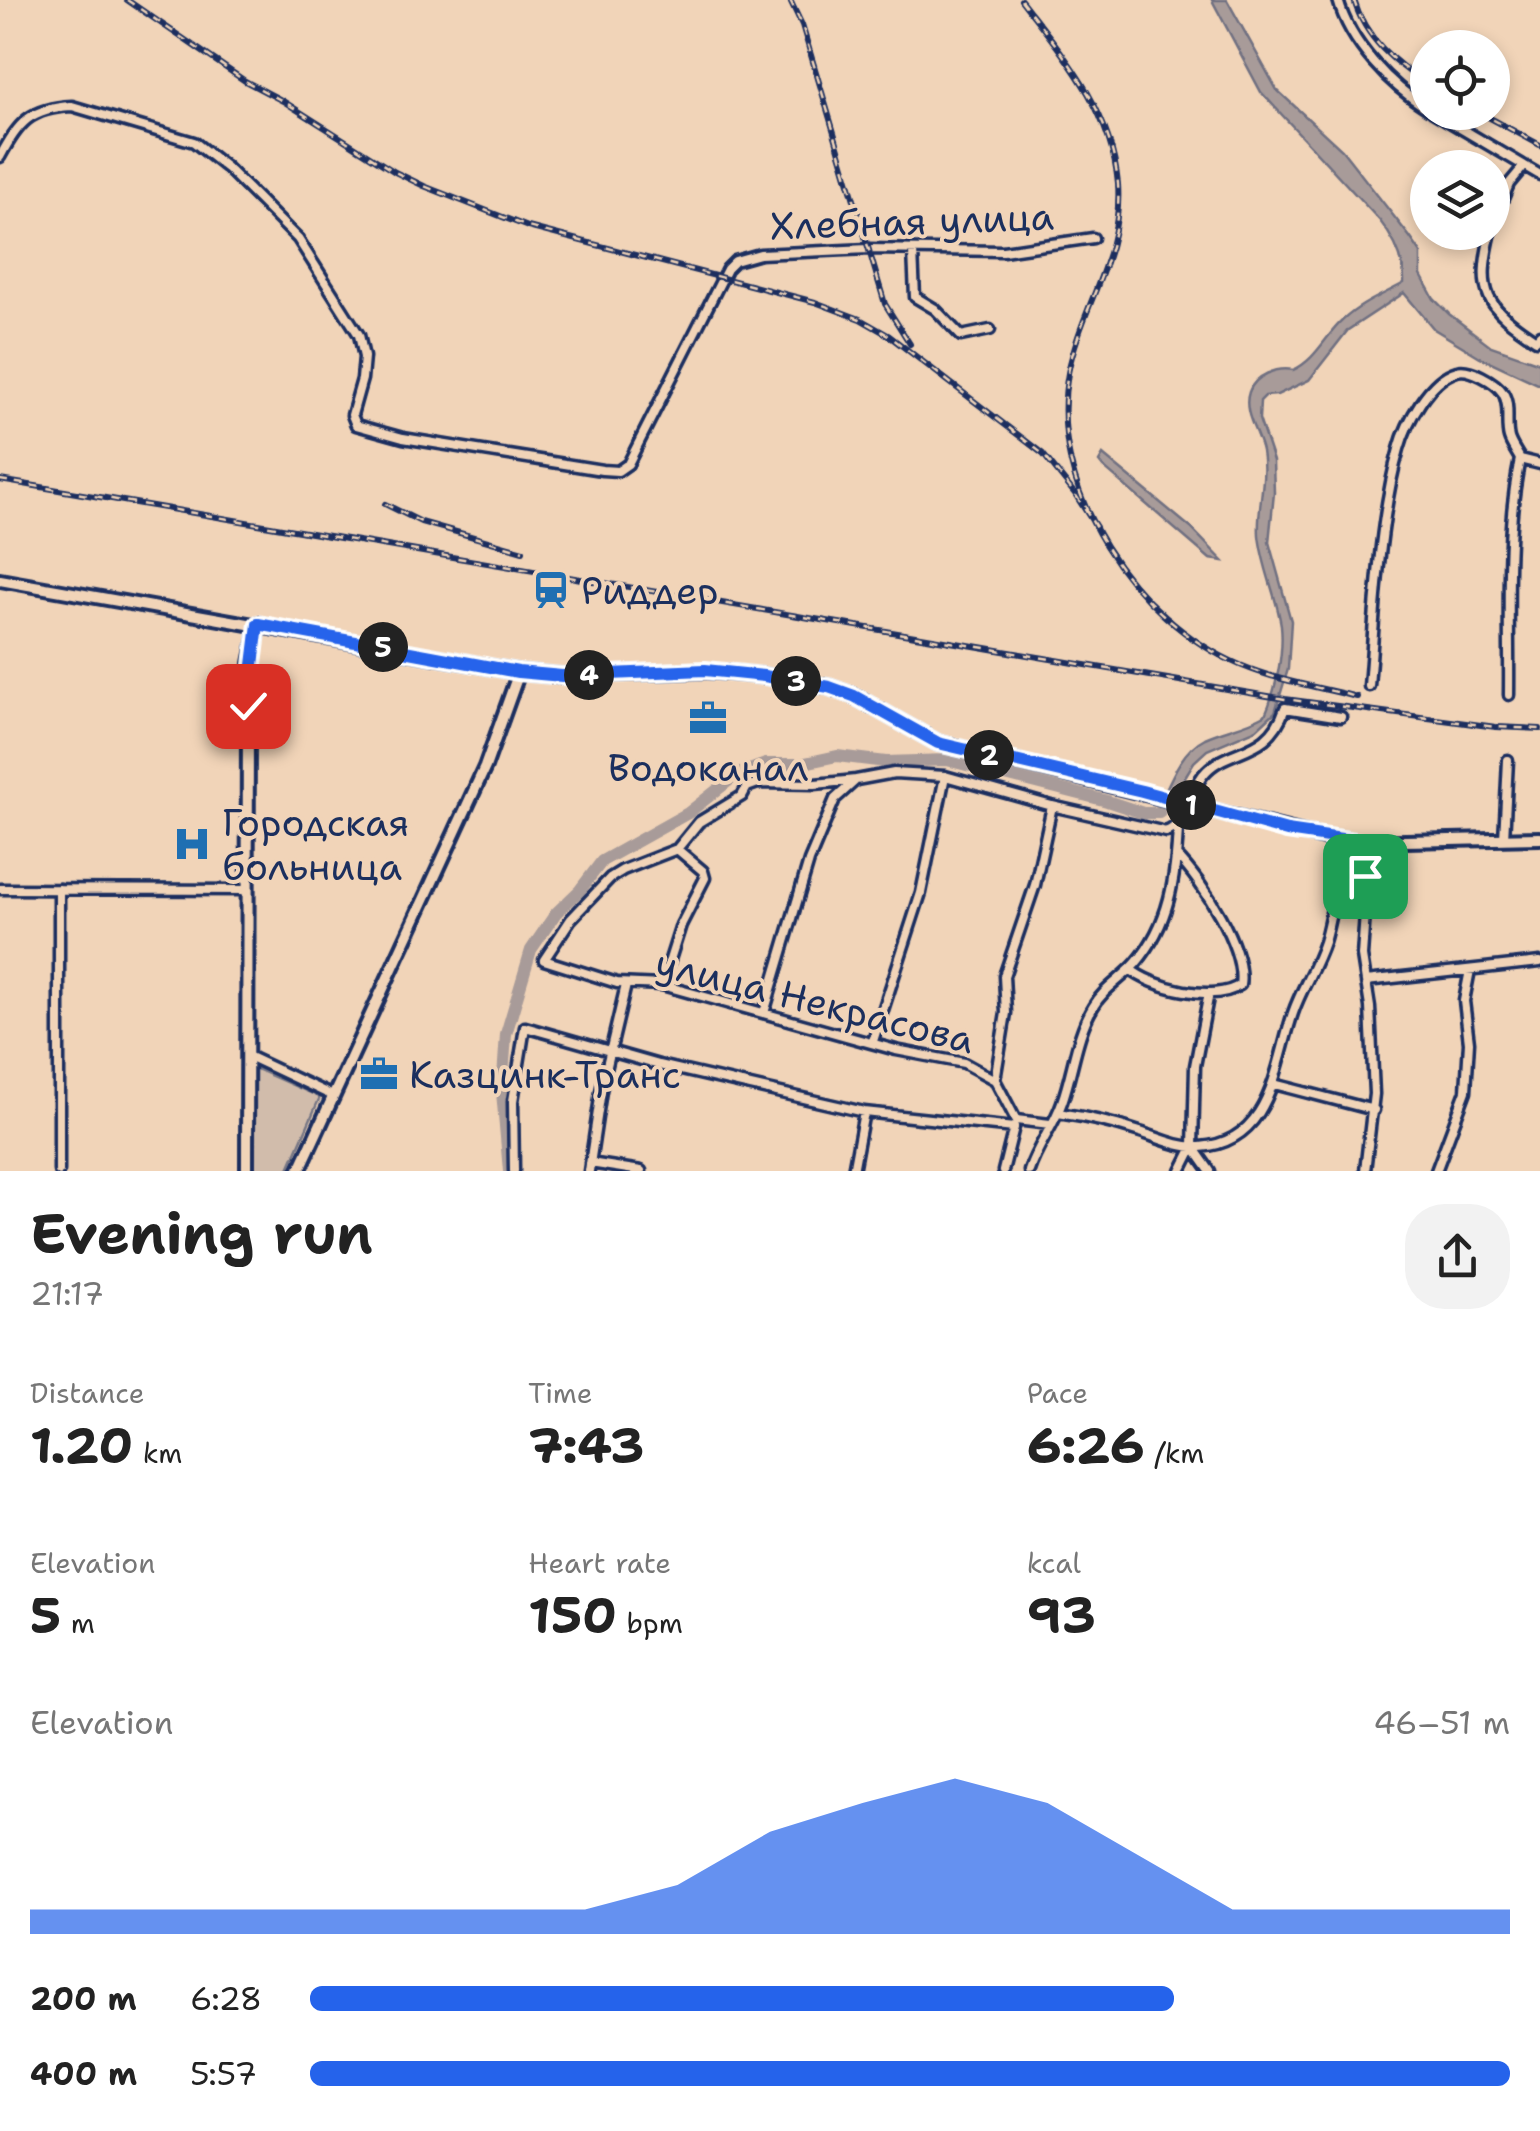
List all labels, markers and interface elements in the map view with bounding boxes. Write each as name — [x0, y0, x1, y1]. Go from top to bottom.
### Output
map controls — [1410, 30, 1510, 250]
button: locate — [1410, 30, 1510, 130]
button: layers — [1410, 150, 1510, 250]
street label: Хлебная улица — [769, 191, 1055, 251]
place label: Риддер — [581, 565, 719, 616]
station icon: Риддер — [530, 569, 572, 611]
pin: 5 — [358, 622, 408, 672]
text: 5 — [374, 628, 392, 666]
pin: 4 — [564, 650, 614, 700]
text: 4 — [579, 656, 599, 694]
pin: 3 — [771, 656, 821, 706]
text: 3 — [786, 662, 806, 700]
pin — [206, 664, 291, 749]
icon: check — [221, 679, 276, 734]
office icon: Водоканал — [687, 697, 729, 739]
pin: 2 — [964, 730, 1014, 780]
text: 2 — [979, 736, 999, 774]
place label: Водоканал — [608, 742, 808, 793]
pin: 1 — [1166, 780, 1216, 830]
text: 1 — [1185, 786, 1197, 824]
place label: Городская больница — [222, 797, 409, 892]
hospital icon: Городская больница — [171, 823, 213, 865]
pin — [1323, 834, 1408, 919]
icon: arrive — [1338, 849, 1393, 904]
street label: улица Некрасова — [650, 937, 980, 1065]
place label: Казцинк-Транс — [409, 1049, 681, 1100]
office icon: Казцинк-Транс — [358, 1053, 400, 1095]
text: Evening run — [30, 1197, 373, 1271]
button: share — [1405, 1204, 1510, 1309]
text: 21:17 — [30, 1272, 104, 1315]
text: Distance — [30, 1374, 145, 1412]
text: Time — [528, 1374, 593, 1412]
text: Pace — [1027, 1374, 1088, 1412]
text: 1.20 — [30, 1412, 133, 1479]
text: 7:43 — [528, 1412, 644, 1479]
text: 6:26 — [1027, 1412, 1145, 1479]
text: km — [133, 1434, 182, 1472]
text: /km — [1145, 1434, 1204, 1472]
text: Elevation — [30, 1544, 155, 1582]
text: Heart rate — [528, 1544, 671, 1582]
text: kcal — [1027, 1544, 1081, 1582]
text: 5 — [30, 1582, 61, 1649]
text: 150 — [528, 1582, 617, 1649]
text: 93 — [1027, 1582, 1096, 1649]
text: m — [61, 1604, 95, 1642]
text: bpm — [617, 1604, 683, 1642]
text: Elevation — [30, 1701, 173, 1744]
text: 46–51 m — [1373, 1701, 1510, 1744]
text: 200 m — [30, 1977, 137, 2020]
text: 6:28 — [190, 1977, 262, 2020]
text: 400 m — [30, 2052, 137, 2095]
text: 5:57 — [190, 2052, 257, 2095]

